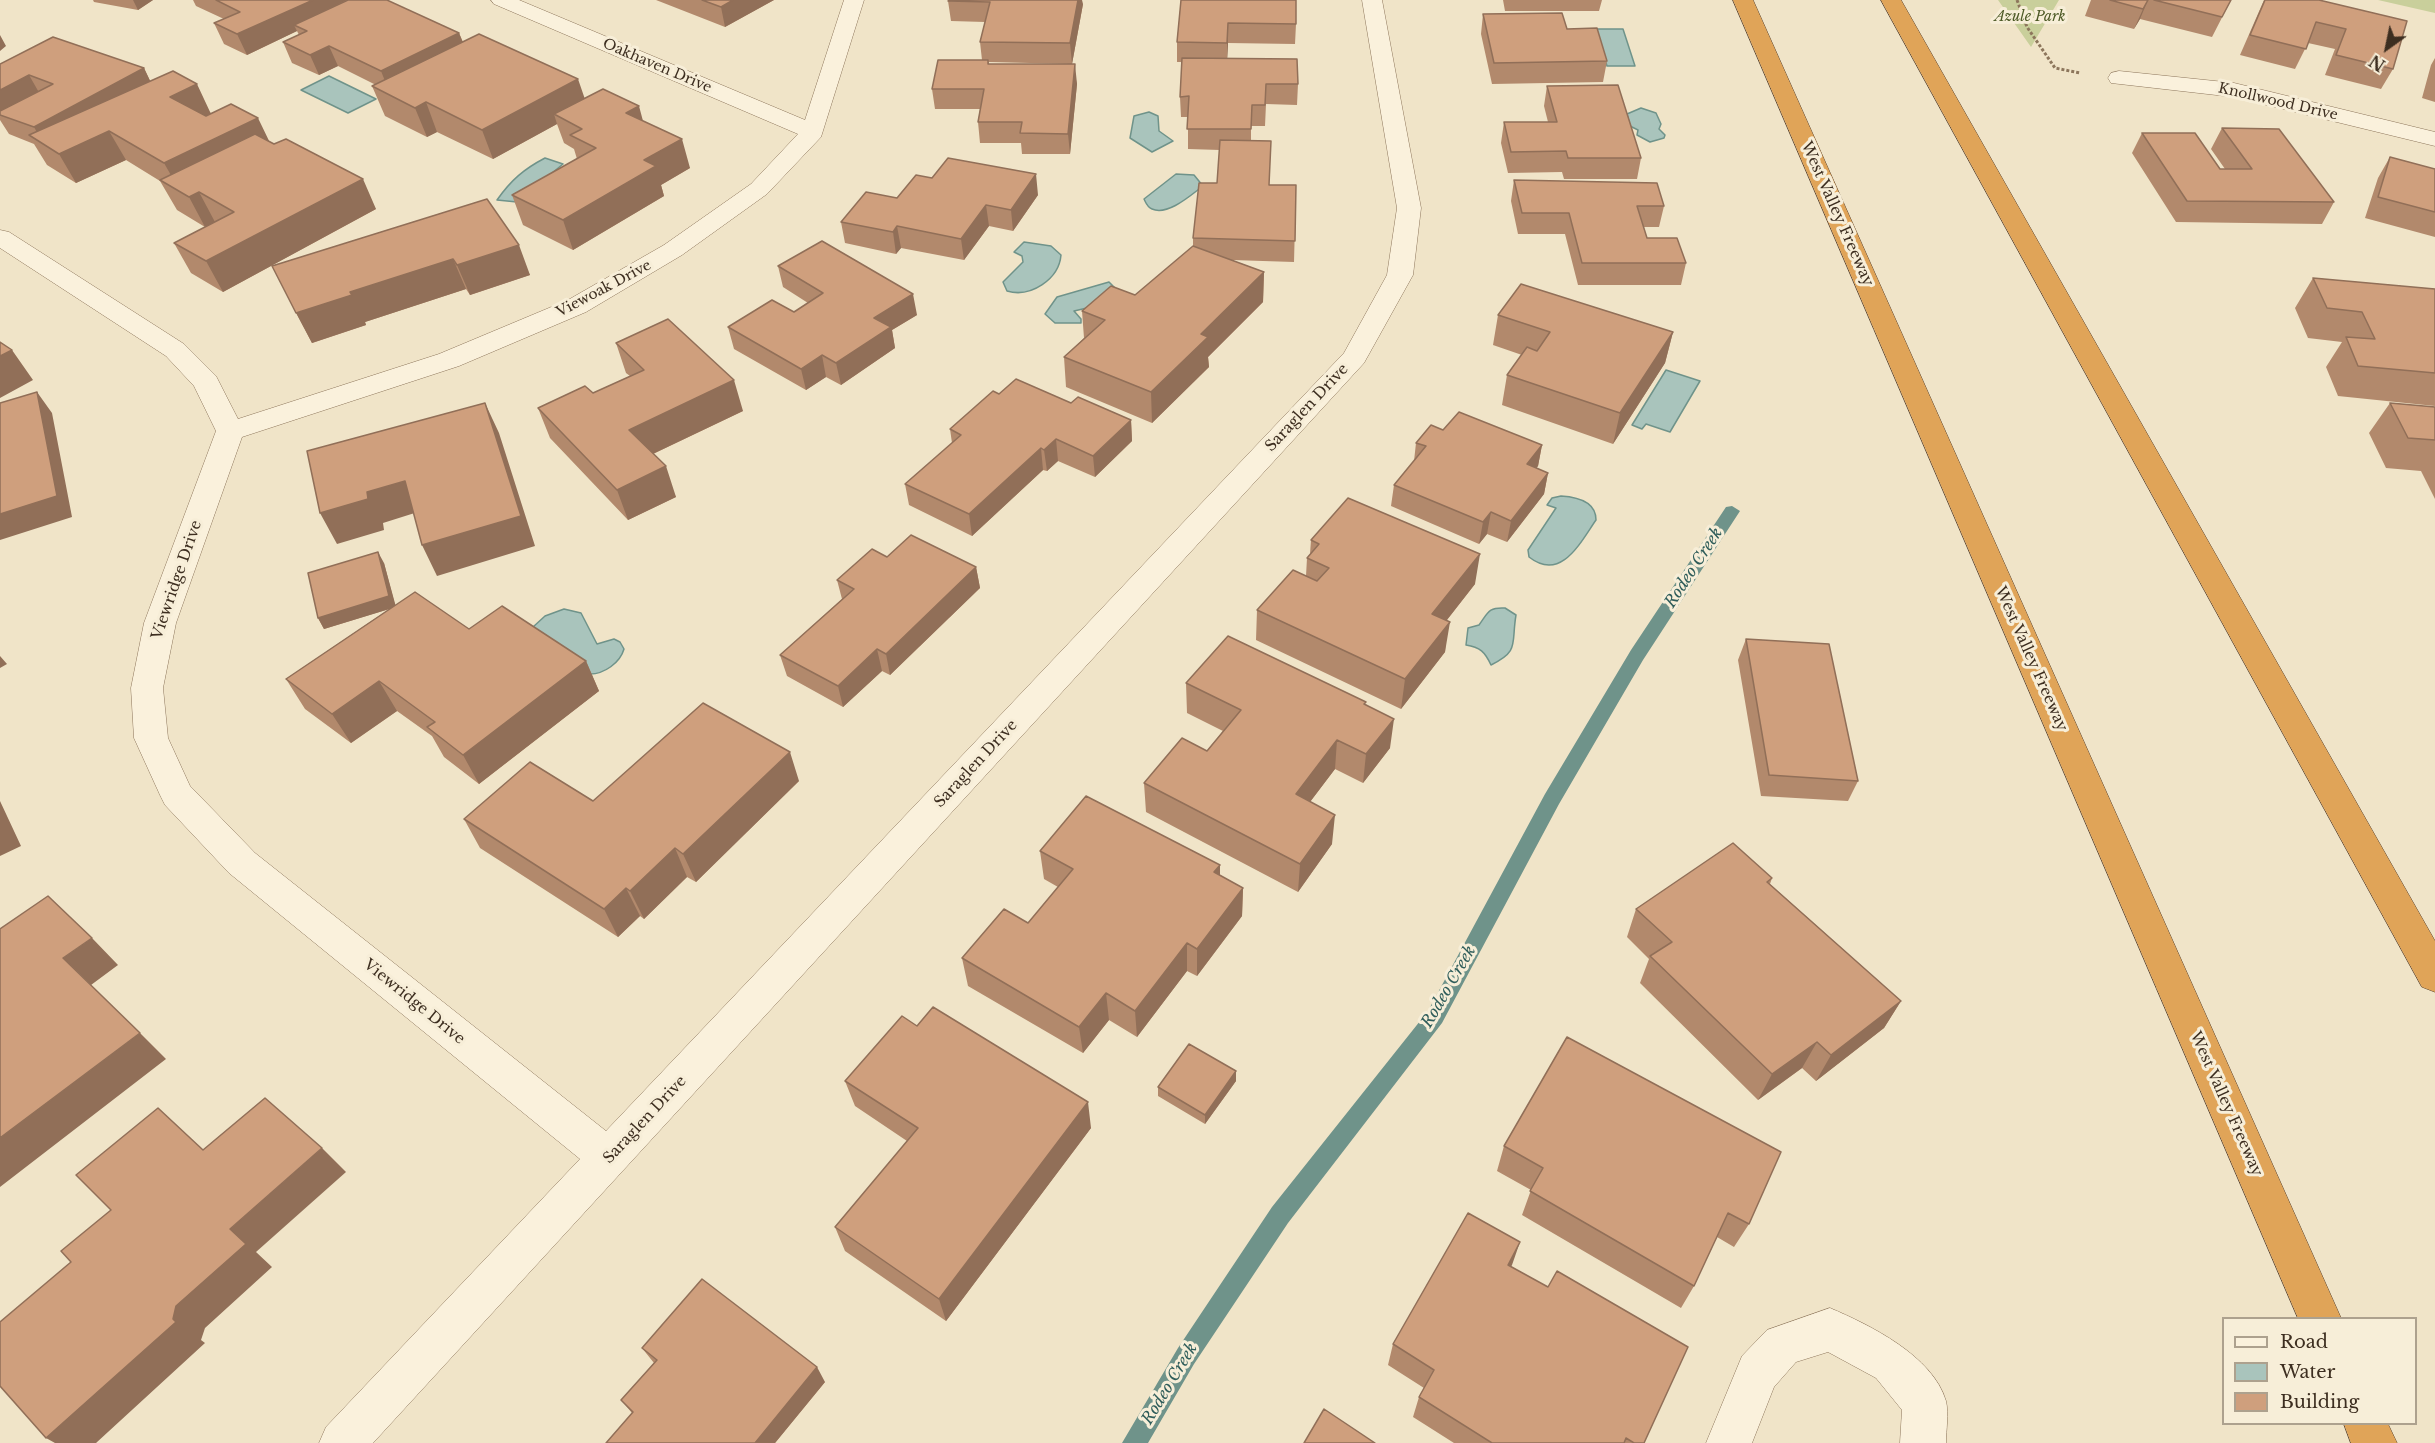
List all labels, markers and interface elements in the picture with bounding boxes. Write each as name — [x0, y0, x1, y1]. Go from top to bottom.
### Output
park label: Azule Park — [1995, 9, 2065, 25]
north arrow — [2357, 18, 2417, 78]
street label: Oakhaven Drive — [600, 35, 714, 97]
text: N — [2365, 51, 2389, 76]
street label: Knollwood Drive — [2217, 80, 2339, 124]
street label: West Valley Freeway — [1797, 139, 1877, 289]
street label: Viewoak Drive — [554, 257, 654, 321]
street label: Saraglen Drive — [1262, 360, 1352, 456]
street label: Viewridge Drive — [148, 518, 206, 642]
water label: Rodeo Creek — [1661, 524, 1727, 612]
street label: West Valley Freeway — [1991, 584, 2071, 734]
street label: Saraglen Drive — [931, 716, 1021, 812]
water label: Rodeo Creek — [1418, 943, 1480, 1031]
street label: Viewridge Drive — [360, 956, 468, 1048]
street label: West Valley Freeway — [2186, 1029, 2266, 1179]
street label: Saraglen Drive — [600, 1072, 690, 1168]
legend — [2222, 1317, 2417, 1425]
text: Road — [2280, 1331, 2328, 1353]
water label: Rodeo Creek — [1138, 1340, 1202, 1428]
text: Water — [2280, 1361, 2335, 1383]
text: Building — [2280, 1391, 2359, 1413]

